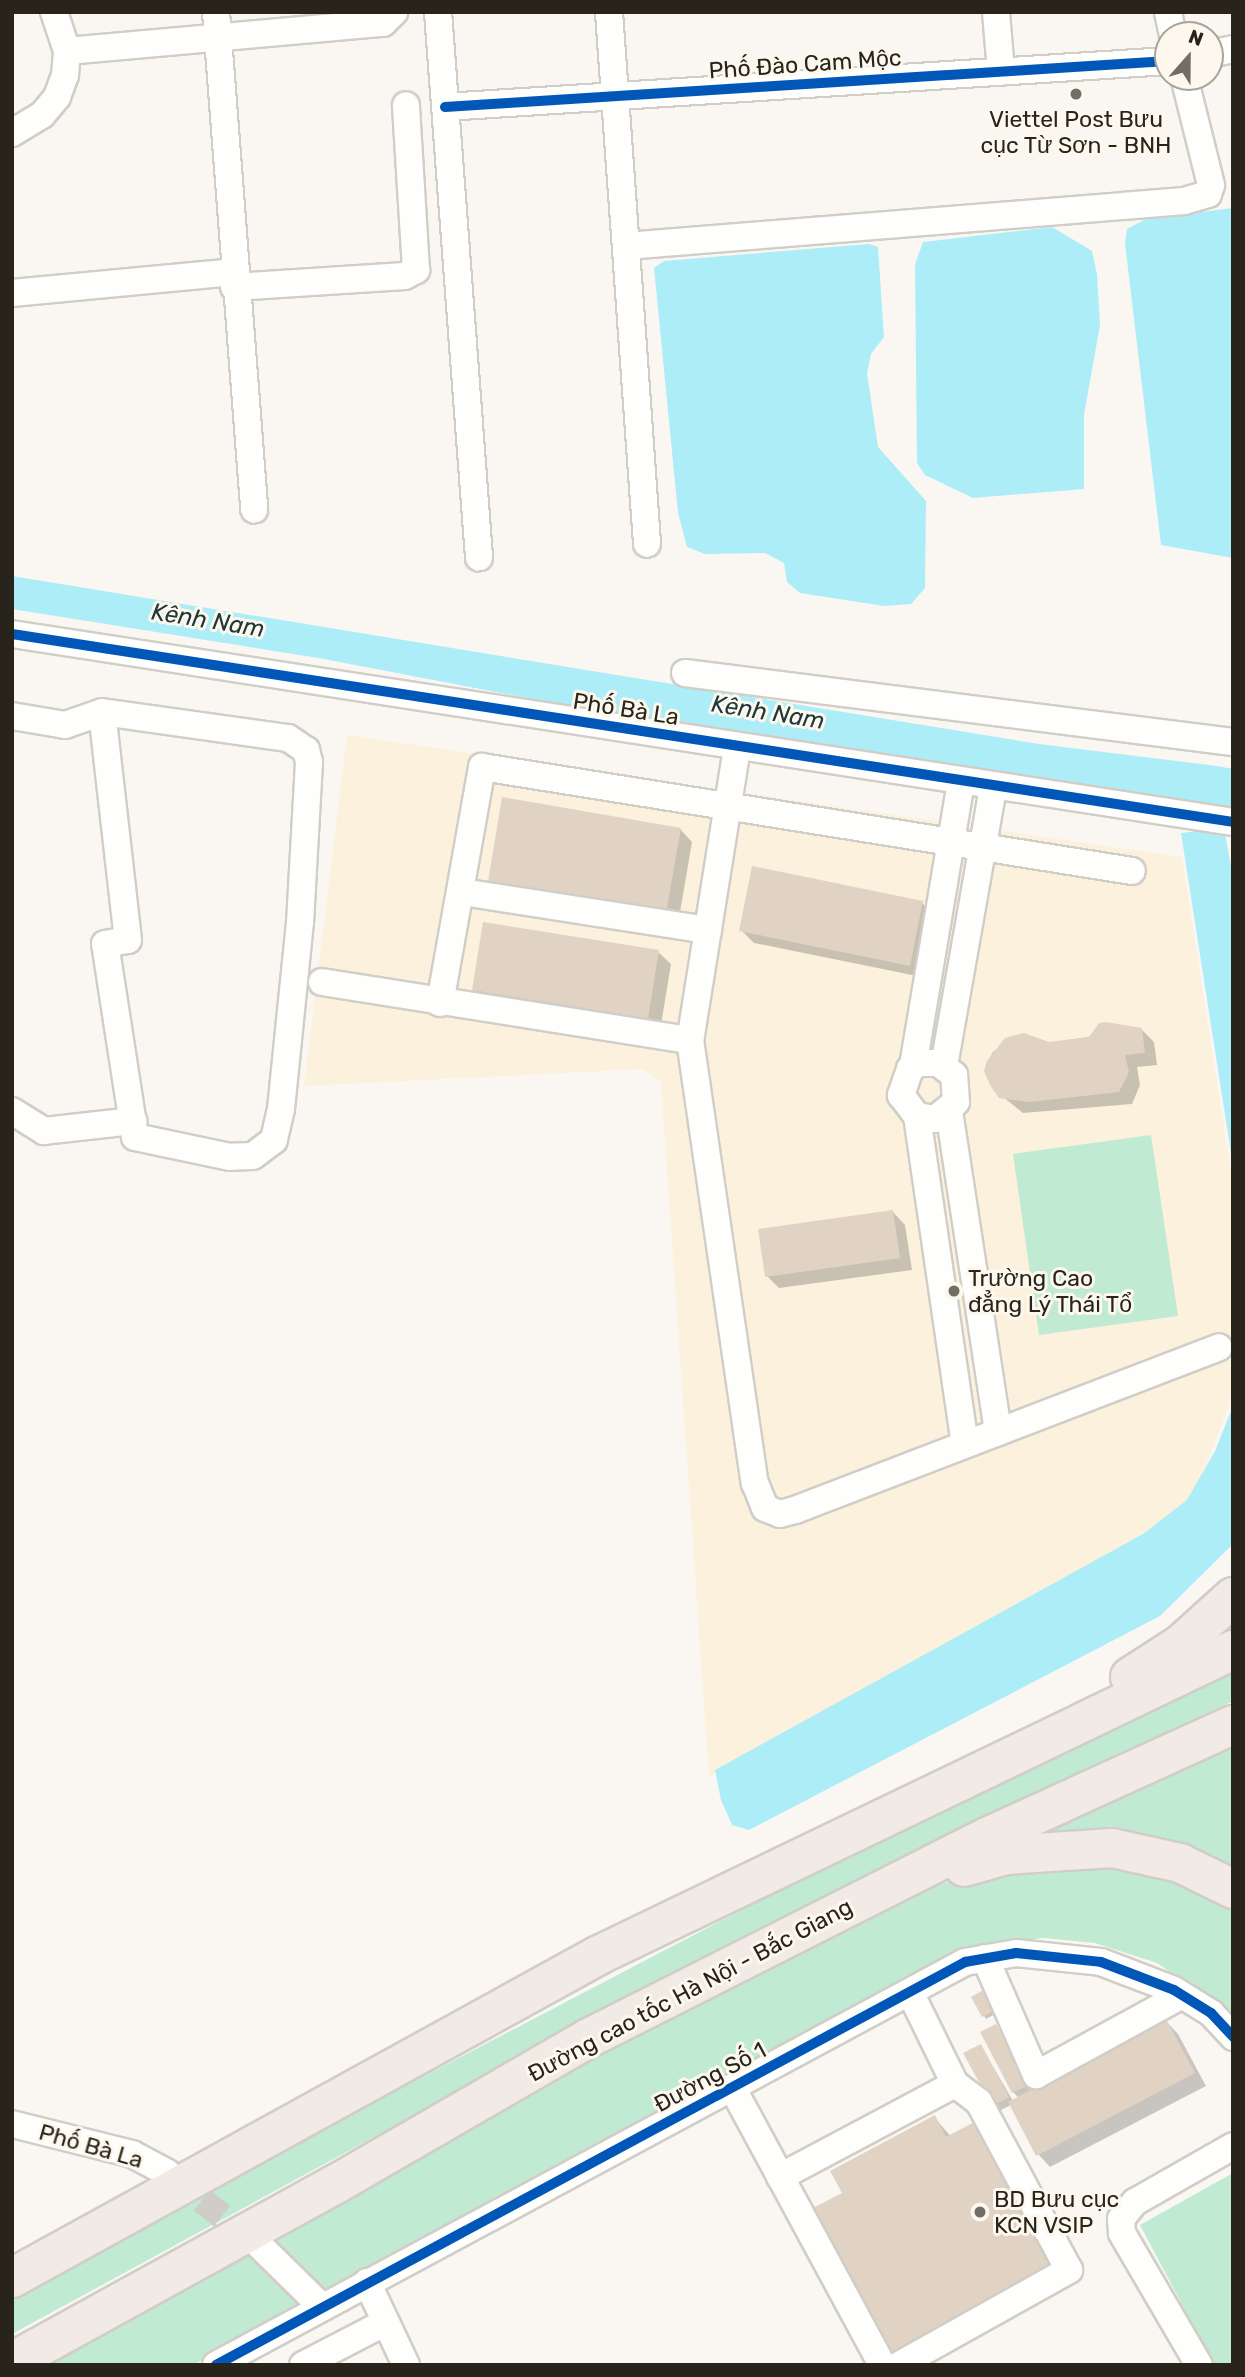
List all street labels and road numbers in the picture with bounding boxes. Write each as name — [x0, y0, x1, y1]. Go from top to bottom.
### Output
street label: Phố Đào Cam Mộc — [708, 44, 902, 84]
street label: Phố Bà La — [571, 687, 681, 731]
street label: Đường cao tốc Hà Nội - Bắc Giang — [523, 1892, 857, 2088]
street label: Đường Số 1 — [649, 2036, 771, 2118]
street label: Phố Bà La — [36, 2118, 146, 2174]

